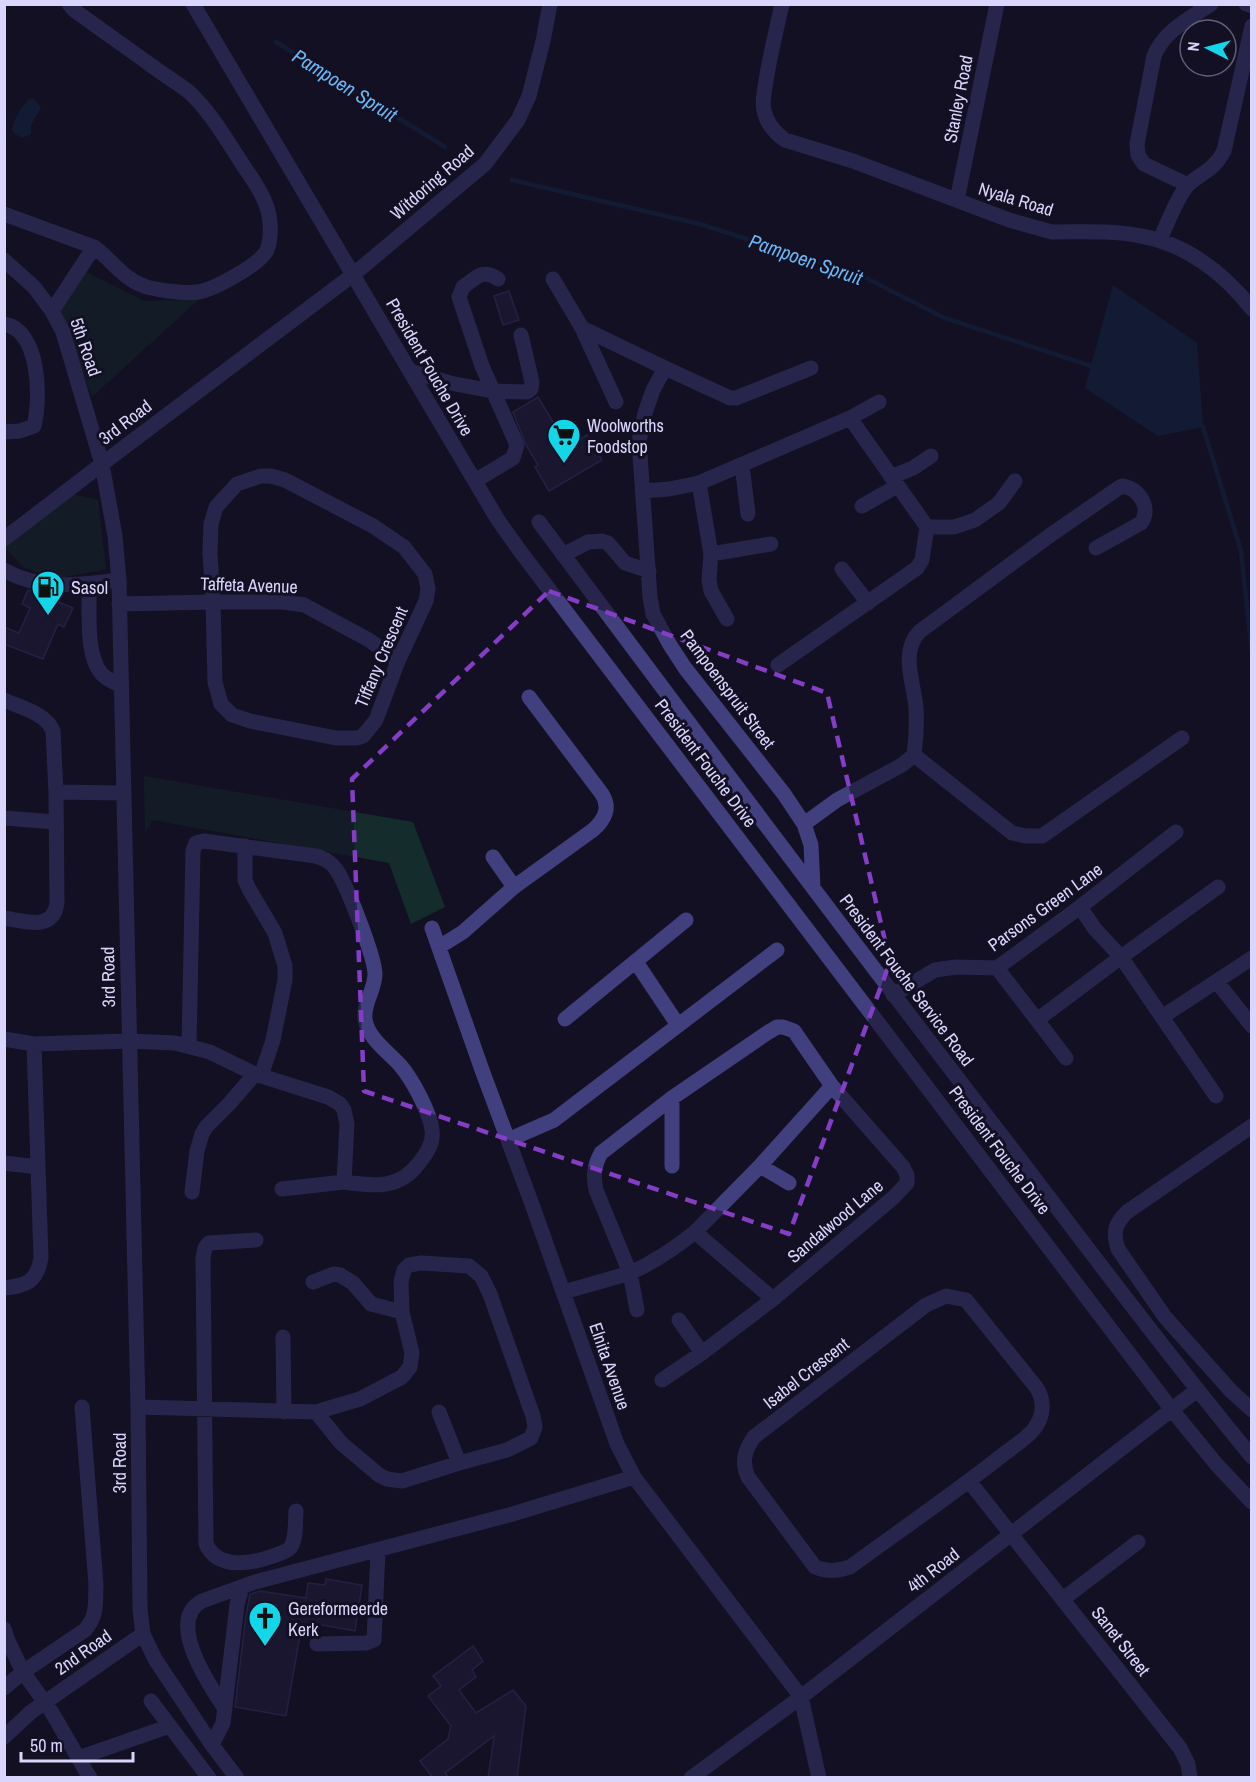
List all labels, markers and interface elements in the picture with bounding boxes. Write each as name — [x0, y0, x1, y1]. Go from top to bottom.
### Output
north arrow — [1178, 18, 1238, 78]
text: N — [1182, 41, 1205, 52]
water label: Pampoen Spruit — [288, 42, 403, 128]
street label: Stanley Road — [937, 53, 979, 145]
street label: Witdoring Road — [385, 139, 479, 225]
street label: Nyala Road — [975, 176, 1057, 222]
water label: Pampoen Spruit — [746, 227, 867, 291]
street label: President Fouche Drive — [380, 294, 480, 440]
street label: 5th Road — [64, 315, 108, 379]
street label: 3rd Road — [93, 394, 157, 450]
place label: Woolworths Foodstop — [587, 413, 664, 459]
supermarket icon: Woolworths Foodstop — [546, 417, 582, 464]
fuel station icon: Sasol — [30, 569, 66, 616]
street label: Taffeta Avenue — [200, 571, 298, 599]
place label: Sasol — [71, 575, 108, 600]
street label: Tiffany Crescent — [348, 603, 414, 711]
street label: Pampoenspruit Street — [675, 624, 781, 754]
street label: President Fouche Drive — [649, 694, 763, 832]
street label: Parsons Green Lane — [983, 857, 1107, 957]
street label: President Fouche Service Road — [834, 889, 980, 1071]
street label: 3rd Road — [95, 946, 121, 1008]
street label: President Fouche Drive — [943, 1081, 1057, 1219]
street label: Sandalwood Lane — [782, 1173, 888, 1269]
street label: Elnita Avenue — [583, 1319, 637, 1413]
street label: Isabel Crescent — [758, 1332, 854, 1414]
street label: 3rd Road — [107, 1433, 132, 1493]
street label: 4th Road — [902, 1542, 964, 1598]
place label: Gereformeerde Kerk — [288, 1596, 388, 1642]
church icon: Gereformeerde Kerk — [247, 1600, 283, 1647]
street label: Sanet Street — [1086, 1601, 1156, 1681]
street label: 2nd Road — [50, 1623, 116, 1681]
scale bar — [21, 1725, 134, 1763]
text: 50 m — [30, 1733, 63, 1758]

